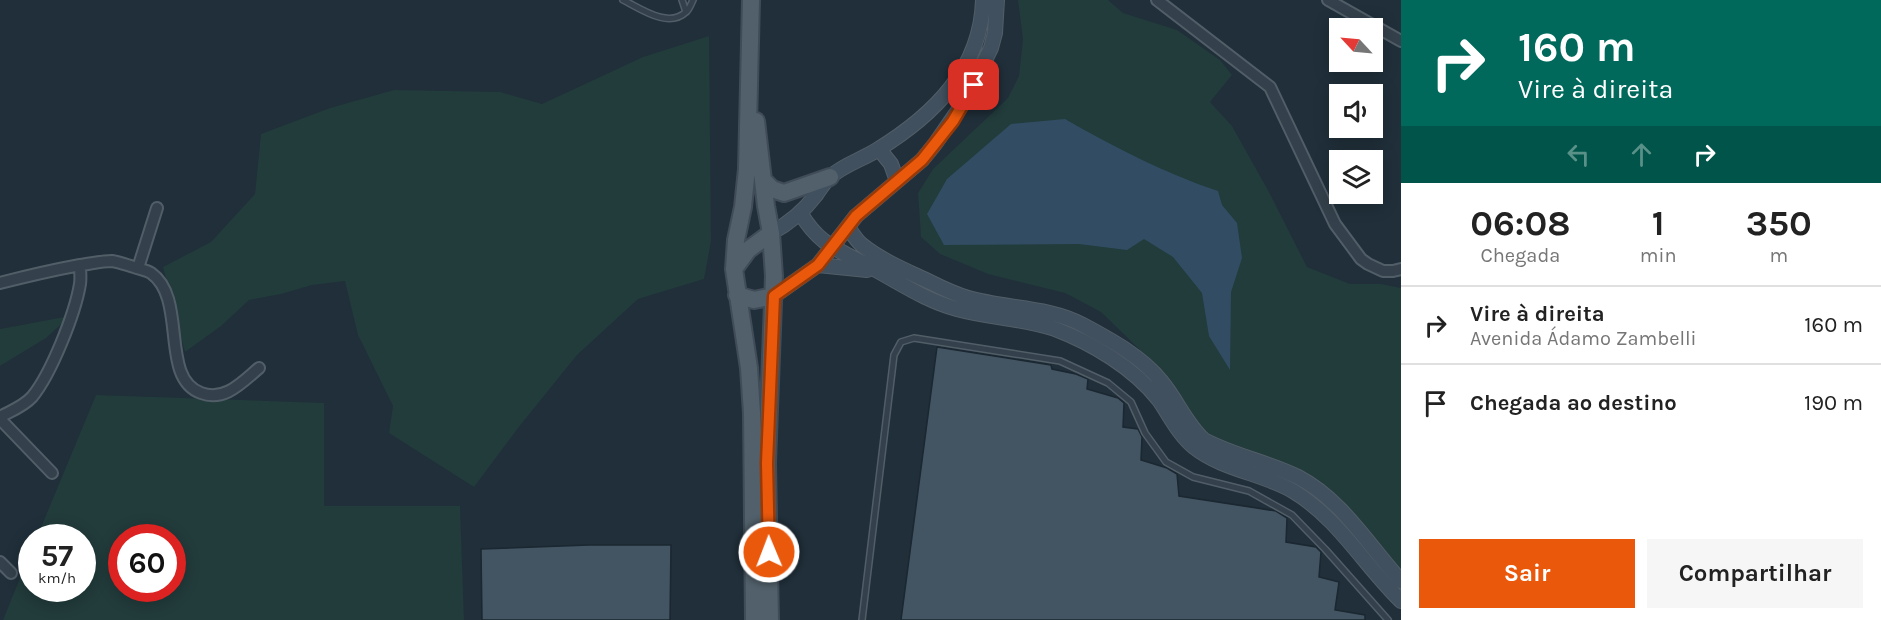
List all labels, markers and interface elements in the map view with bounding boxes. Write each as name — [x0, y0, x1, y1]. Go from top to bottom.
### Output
north arrow — [1329, 18, 1383, 72]
map controls — [1329, 18, 1383, 204]
text: 160 m — [1518, 22, 1636, 72]
icon: right — [1419, 24, 1497, 102]
pin — [948, 59, 999, 110]
icon: arrive — [957, 68, 990, 101]
text: Vire à direita — [1518, 73, 1673, 105]
button: sound — [1329, 84, 1383, 138]
icon: left — [1562, 138, 1595, 171]
icon: ahead — [1625, 138, 1658, 171]
icon: right — [1688, 138, 1721, 171]
button: layers — [1329, 150, 1383, 204]
text: 06:08 — [1470, 202, 1571, 244]
text: 1 — [1652, 202, 1665, 244]
text: 350 — [1746, 202, 1812, 244]
text: Chegada — [1480, 244, 1560, 267]
text: min — [1640, 244, 1677, 267]
text: m — [1769, 244, 1788, 267]
text: Vire à direita — [1470, 301, 1605, 327]
icon: right — [1419, 309, 1452, 342]
text: 160 m — [1804, 312, 1863, 338]
text: Avenida Ádamo Zambelli — [1470, 327, 1697, 350]
icon: arrive — [1419, 387, 1452, 420]
text: Chegada ao destino — [1470, 390, 1677, 416]
text: 190 m — [1804, 390, 1863, 416]
position arrow — [737, 520, 801, 584]
speed limit sign: 60 — [108, 524, 186, 602]
text: 57 — [41, 538, 73, 574]
button: Sair — [1419, 539, 1635, 608]
button: Compartilhar — [1647, 539, 1863, 608]
text: km/h — [38, 569, 76, 587]

